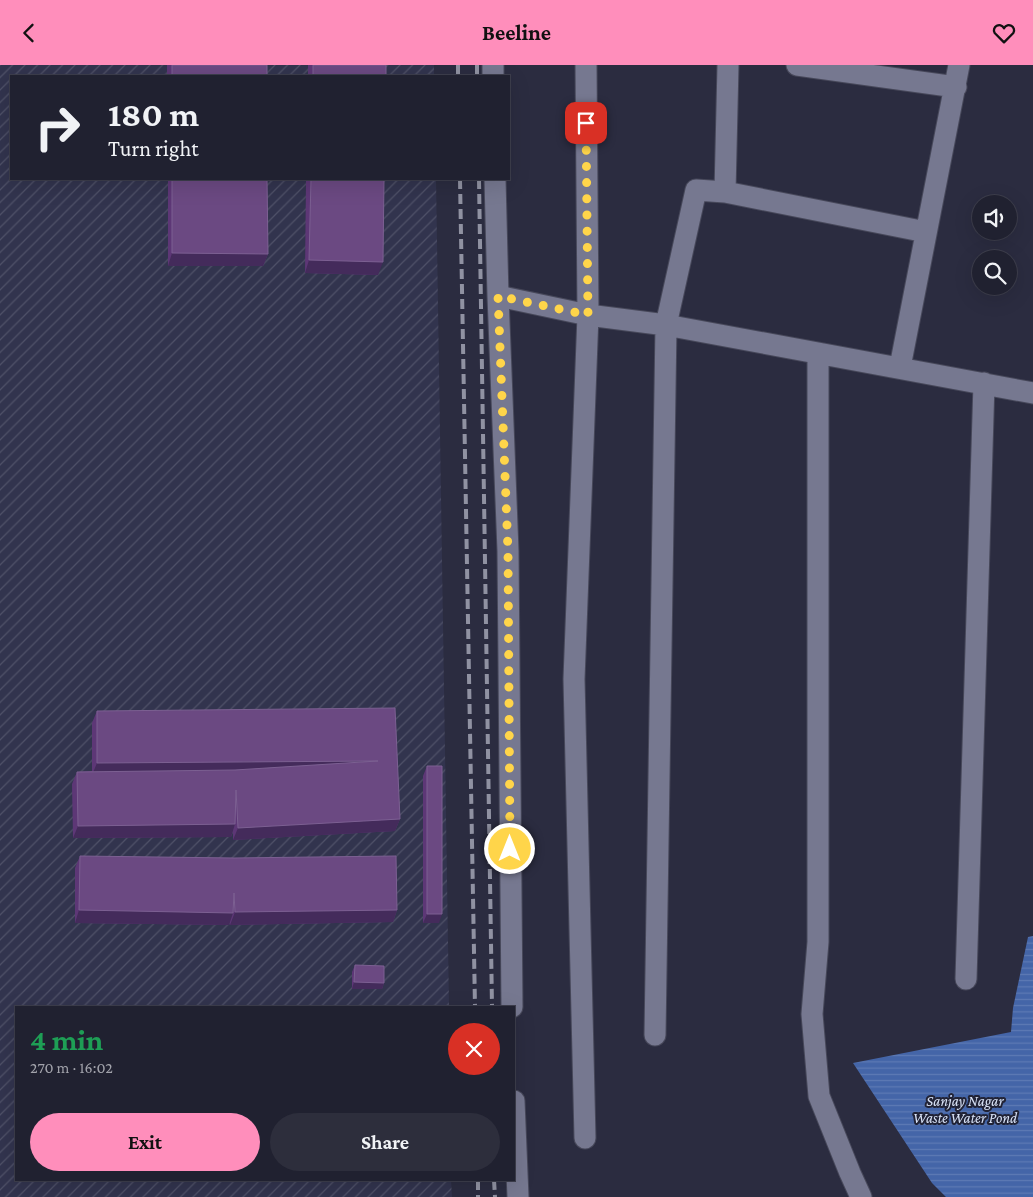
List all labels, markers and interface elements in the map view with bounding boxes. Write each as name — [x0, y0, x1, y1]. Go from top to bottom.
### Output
icon: back — [15, 19, 43, 47]
icon: heart — [990, 19, 1018, 47]
text: Beeline — [482, 20, 551, 45]
icon: right — [25, 95, 90, 160]
text: 180 m — [108, 95, 199, 134]
pin — [565, 102, 607, 144]
icon: arrive — [572, 109, 600, 137]
text: Turn right — [108, 136, 199, 161]
map controls — [972, 195, 1017, 295]
button: sound — [972, 195, 1017, 240]
button: search — [972, 250, 1017, 295]
position arrow — [483, 822, 535, 874]
text: 4 min — [30, 1023, 103, 1056]
button: close — [448, 1023, 500, 1075]
text: 270 m · 16:02 — [30, 1059, 113, 1076]
water label: Sanjay Nagar Waste Water Pond — [913, 1093, 1018, 1126]
button: Exit — [30, 1113, 260, 1171]
button: Share — [270, 1113, 500, 1171]

